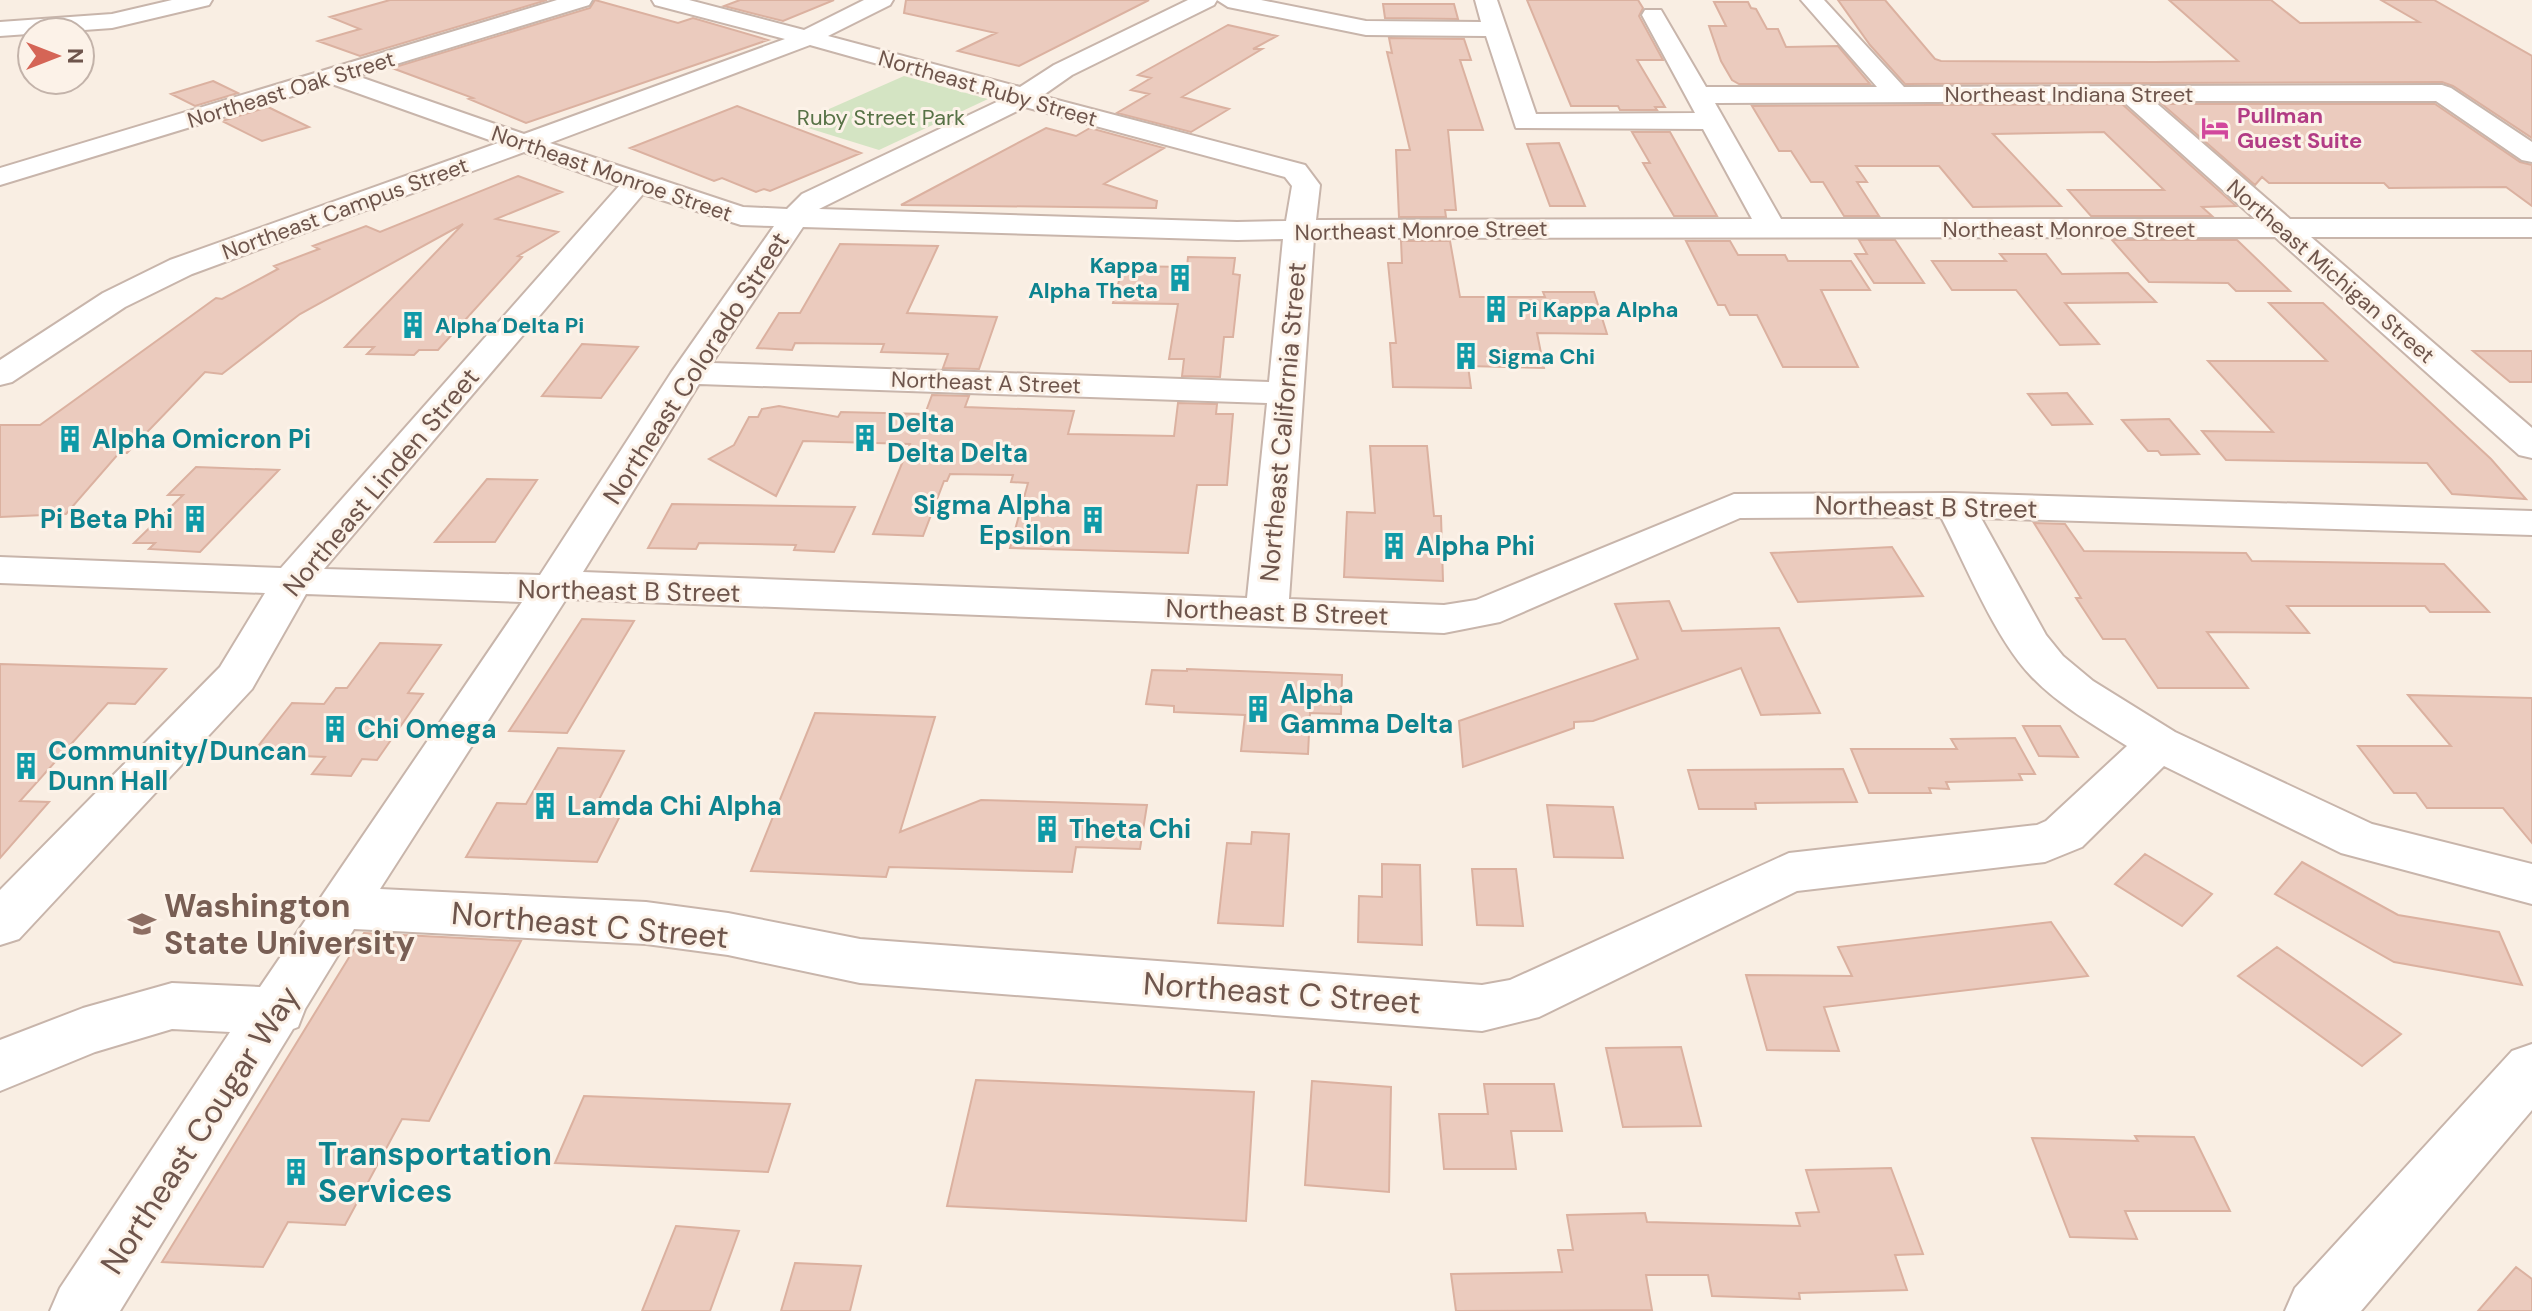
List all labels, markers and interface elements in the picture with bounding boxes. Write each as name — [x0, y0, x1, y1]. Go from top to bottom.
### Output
north arrow — [16, 16, 96, 96]
street label: Northeast Ruby Street — [875, 43, 1101, 134]
street label: Northeast Oak Street — [184, 44, 398, 135]
text: N — [61, 48, 90, 64]
street label: Northeast Indiana Street — [1945, 80, 2193, 109]
place label: Pullman Guest Suite — [2237, 101, 2362, 155]
park label: Ruby Street Park — [797, 103, 965, 132]
hotel icon: Pullman Guest Suite — [2200, 113, 2230, 143]
street label: Northeast Monroe Street — [488, 119, 736, 228]
street label: Northeast Campus Street — [218, 150, 472, 267]
street label: Northeast Michigan Street — [2221, 173, 2441, 370]
street label: Northeast Monroe Street — [1294, 214, 1548, 247]
street label: Northeast Monroe Street — [1943, 215, 2195, 244]
street label: Northeast Colorado Street — [595, 225, 797, 511]
place label: Kappa Alpha Theta — [1028, 251, 1158, 305]
street label: Northeast California Street — [1252, 261, 1314, 583]
building icon: Kappa Alpha Theta — [1165, 263, 1195, 293]
building icon: Pi Kappa Alpha — [1481, 294, 1511, 324]
place label: Pi Kappa Alpha — [1518, 295, 1678, 324]
building icon: Alpha Delta Pi — [398, 310, 428, 340]
place label: Alpha Delta Pi — [435, 311, 584, 340]
building icon: Sigma Chi — [1451, 341, 1481, 371]
place label: Sigma Chi — [1488, 342, 1595, 371]
street label: Northeast Linden Street — [275, 361, 487, 603]
street label: Northeast A Street — [891, 365, 1081, 400]
place label: Delta Delta Delta — [887, 406, 1028, 470]
place label: Alpha Omicron Pi — [92, 422, 311, 456]
building icon: Delta Delta Delta — [850, 423, 880, 453]
building icon: Alpha Omicron Pi — [55, 424, 85, 454]
place label: Sigma Alpha Epsilon — [913, 488, 1071, 552]
street label: Northeast B Street — [1814, 488, 2038, 526]
place label: Pi Beta Phi — [40, 502, 173, 536]
building icon: Pi Beta Phi — [180, 504, 210, 534]
building icon: Sigma Alpha Epsilon — [1078, 505, 1108, 535]
place label: Alpha Phi — [1416, 529, 1535, 563]
building icon: Alpha Phi — [1379, 531, 1409, 561]
street label: Northeast B Street — [517, 572, 741, 610]
street label: Northeast B Street — [1165, 591, 1389, 633]
place label: Alpha Gamma Delta — [1280, 677, 1453, 741]
building icon: Alpha Gamma Delta — [1243, 694, 1273, 724]
place label: Chi Omega — [357, 712, 496, 746]
building icon: Chi Omega — [320, 714, 350, 744]
place label: Community/Duncan Dunn Hall — [48, 734, 307, 798]
building icon: Community/Duncan Dunn Hall — [11, 751, 41, 781]
place label: Lamda Chi Alpha — [567, 789, 782, 823]
building icon: Lamda Chi Alpha — [530, 791, 560, 821]
place label: Theta Chi — [1069, 812, 1191, 846]
building icon: Theta Chi — [1032, 814, 1062, 844]
place label: Washington State University — [164, 885, 415, 964]
street label: Northeast C Street — [450, 892, 730, 958]
school or university icon: Washington State University — [127, 909, 157, 939]
street label: Northeast C Street — [1142, 962, 1422, 1024]
street label: Northeast Cougar Way — [91, 978, 309, 1282]
place label: Transportation Services — [318, 1133, 552, 1212]
building icon: Transportation Services — [281, 1157, 311, 1187]

